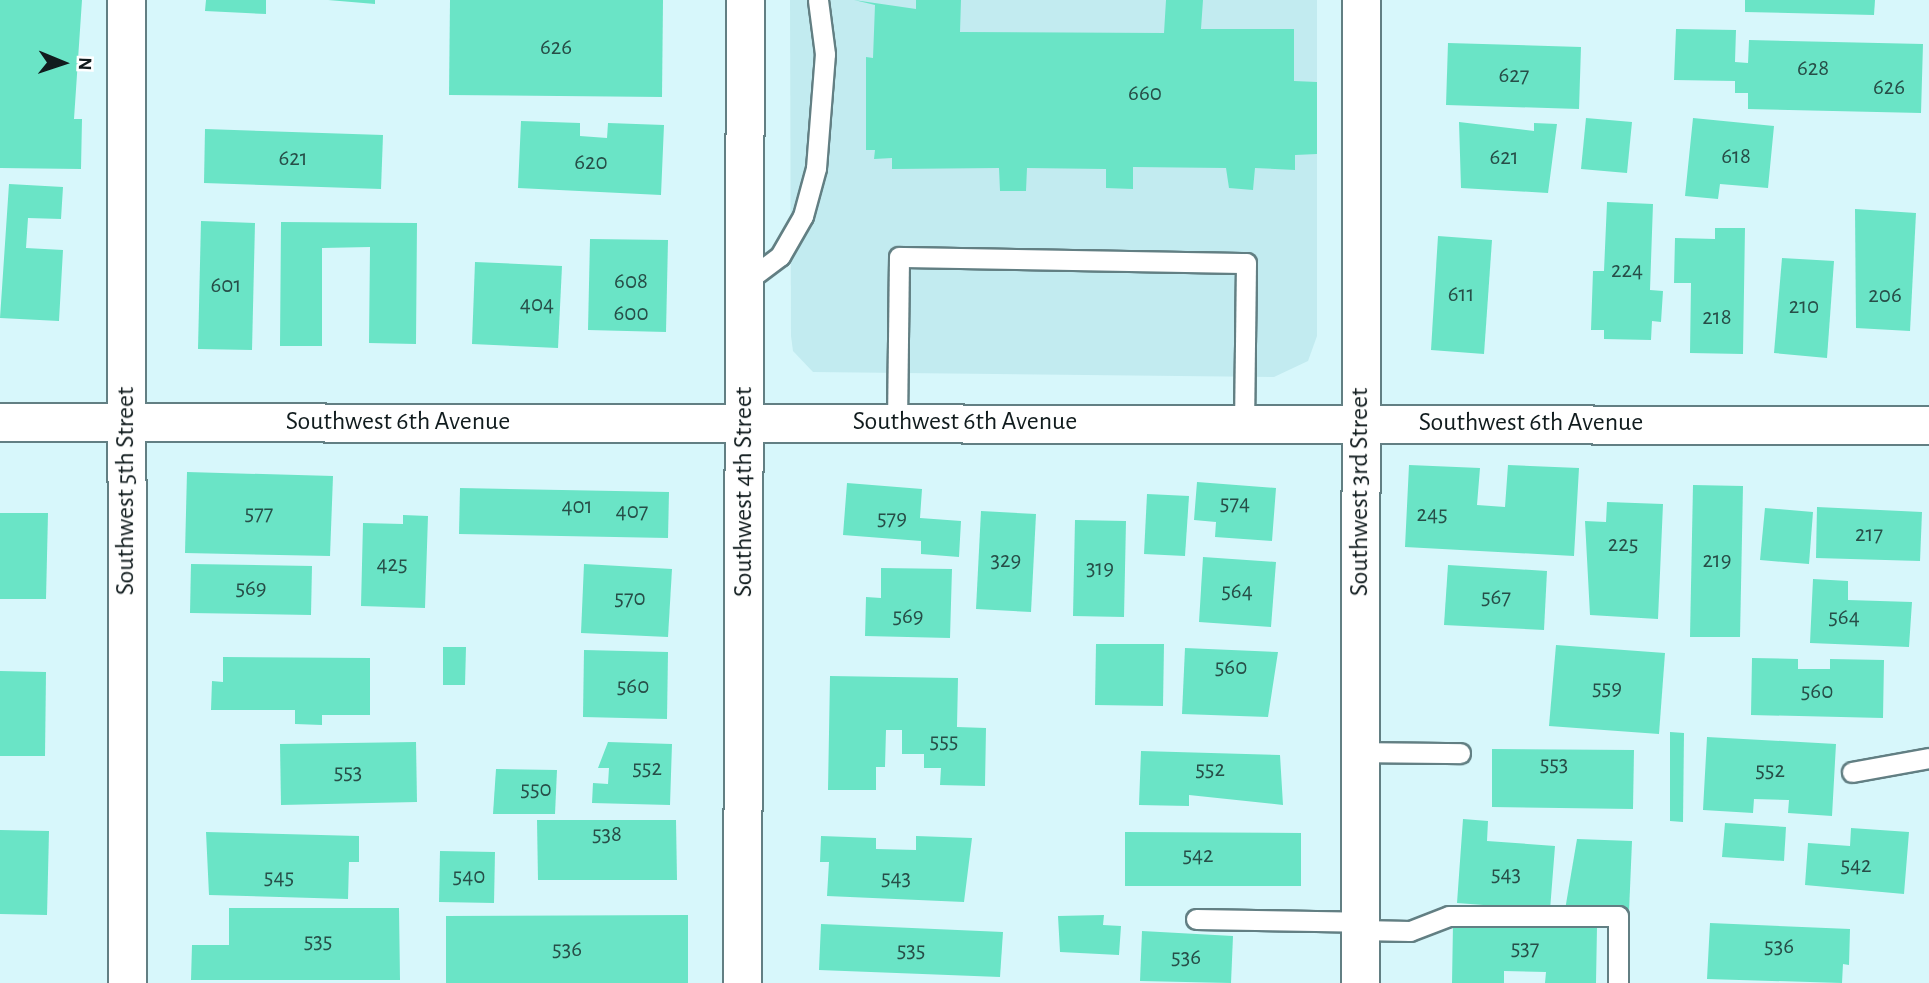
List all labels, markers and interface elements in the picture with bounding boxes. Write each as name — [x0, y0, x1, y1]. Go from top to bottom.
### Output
north arrow — [28, 28, 98, 98]
house number: 626 — [540, 34, 572, 62]
house number: 628 — [1797, 55, 1829, 83]
text: N — [75, 57, 94, 71]
house number: 627 — [1499, 62, 1529, 90]
house number: 626 — [1873, 74, 1905, 102]
house number: 660 — [1128, 80, 1162, 108]
house number: 618 — [1721, 143, 1751, 171]
house number: 621 — [1489, 144, 1519, 172]
house number: 621 — [278, 145, 308, 173]
house number: 620 — [574, 149, 608, 177]
house number: 224 — [1611, 257, 1643, 285]
house number: 608 — [614, 268, 648, 296]
house number: 601 — [211, 272, 241, 300]
house number: 611 — [1448, 281, 1474, 309]
house number: 206 — [1868, 282, 1902, 310]
house number: 404 — [520, 291, 554, 319]
house number: 210 — [1789, 293, 1819, 321]
house number: 600 — [613, 300, 649, 328]
house number: 218 — [1702, 304, 1732, 332]
street label: Southwest 5th Street — [110, 387, 142, 595]
street label: Southwest 4th Street — [728, 387, 760, 597]
street label: Southwest 3rd Street — [1344, 388, 1376, 596]
street label: Southwest 6th Avenue — [286, 406, 510, 438]
street label: Southwest 6th Avenue — [853, 406, 1077, 438]
street label: Southwest 6th Avenue — [1419, 407, 1643, 439]
house number: 574 — [1220, 490, 1250, 518]
house number: 401 — [561, 493, 593, 521]
house number: 407 — [616, 498, 648, 526]
house number: 577 — [245, 500, 273, 528]
house number: 245 — [1416, 501, 1448, 529]
house number: 579 — [877, 505, 907, 533]
house number: 217 — [1855, 521, 1883, 549]
house number: 225 — [1608, 531, 1638, 559]
house number: 329 — [991, 547, 1021, 575]
house number: 219 — [1702, 547, 1732, 575]
house number: 425 — [376, 551, 408, 579]
house number: 319 — [1086, 555, 1114, 583]
house number: 569 — [235, 575, 267, 603]
house number: 564 — [1221, 578, 1253, 606]
house number: 567 — [1481, 584, 1511, 612]
house number: 570 — [614, 585, 646, 613]
house number: 569 — [892, 603, 924, 631]
house number: 564 — [1828, 604, 1860, 632]
house number: 560 — [1215, 654, 1247, 682]
house number: 560 — [617, 673, 649, 701]
house number: 559 — [1592, 675, 1622, 703]
house number: 560 — [1801, 678, 1833, 706]
house number: 555 — [930, 728, 958, 756]
house number: 553 — [1540, 751, 1568, 779]
house number: 552 — [632, 755, 662, 783]
house number: 552 — [1195, 756, 1225, 784]
house number: 552 — [1755, 757, 1785, 785]
house number: 553 — [334, 759, 362, 787]
house number: 550 — [520, 776, 552, 804]
house number: 538 — [592, 821, 622, 849]
house number: 542 — [1182, 842, 1214, 870]
house number: 542 — [1840, 852, 1872, 880]
house number: 543 — [1491, 861, 1521, 889]
house number: 540 — [453, 863, 485, 891]
house number: 545 — [264, 864, 294, 892]
house number: 543 — [881, 865, 911, 893]
house number: 535 — [304, 928, 332, 956]
house number: 536 — [1764, 933, 1794, 961]
house number: 537 — [1511, 935, 1539, 963]
house number: 536 — [552, 936, 582, 964]
house number: 535 — [897, 937, 925, 965]
house number: 536 — [1171, 944, 1201, 972]

